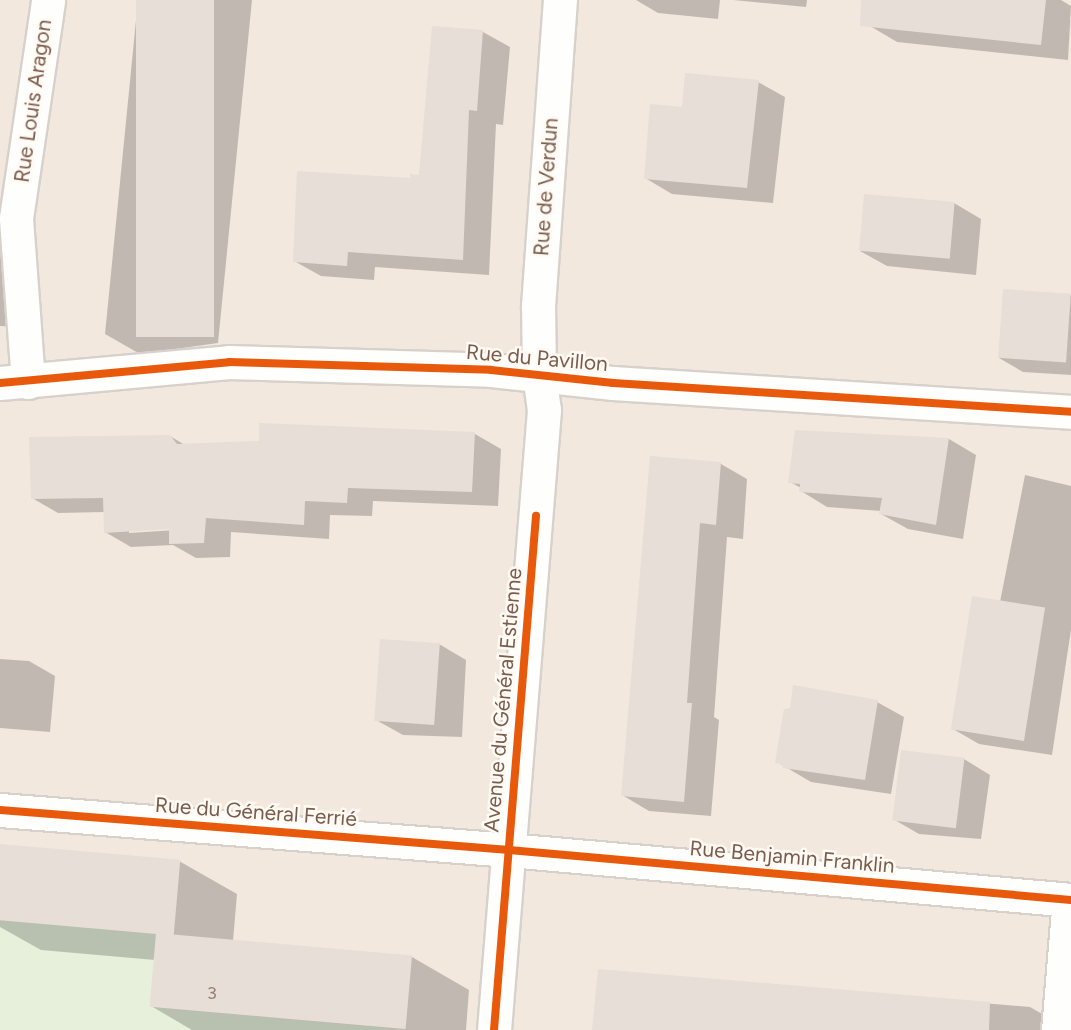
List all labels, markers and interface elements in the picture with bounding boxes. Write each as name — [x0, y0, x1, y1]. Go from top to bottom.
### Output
street label: Rue Louis Aragon — [9, 18, 57, 184]
street label: Rue de Verdun — [529, 117, 563, 257]
street label: Rue du Pavillon — [465, 339, 609, 377]
street label: Avenue du Général Estienne — [479, 567, 527, 833]
street label: Rue du Général Ferrié — [154, 792, 358, 832]
street label: Rue Benjamin Franklin — [688, 835, 896, 879]
house number: 3 — [207, 982, 217, 1004]

